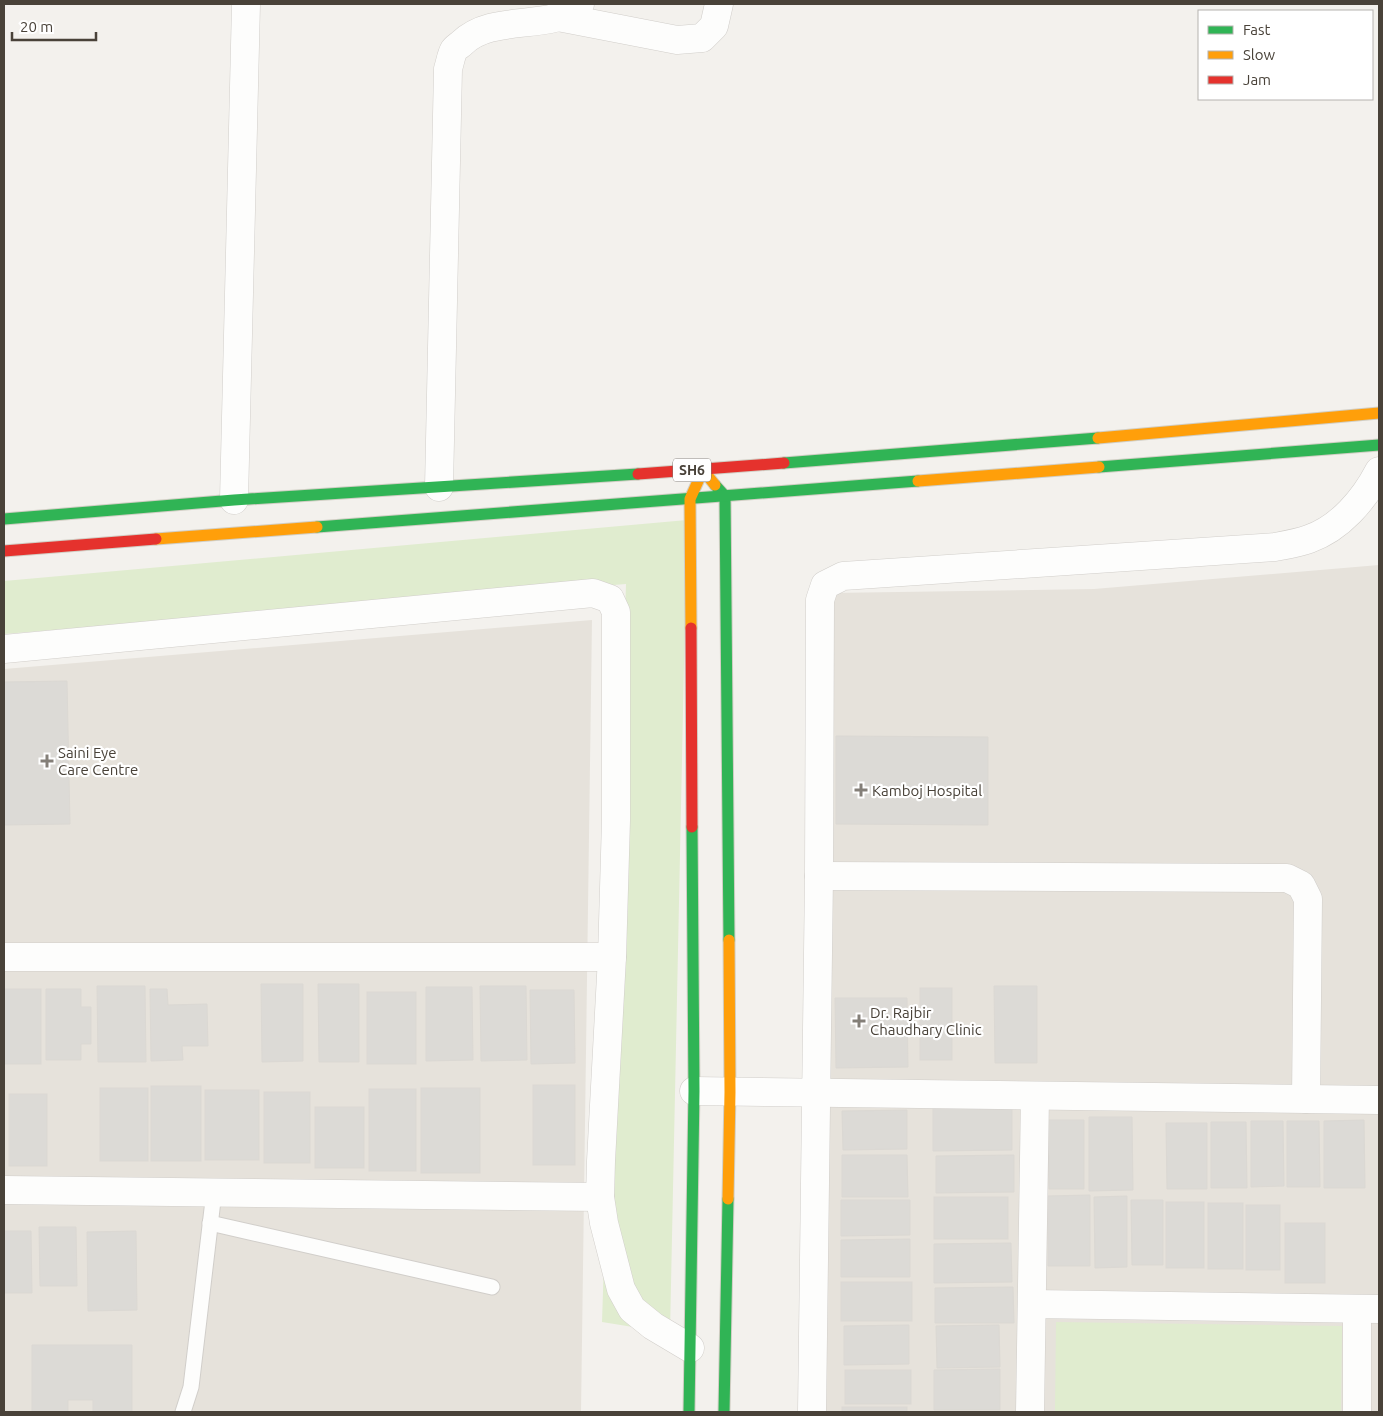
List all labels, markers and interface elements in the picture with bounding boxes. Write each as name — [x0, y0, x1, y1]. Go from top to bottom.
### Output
scale bar — [12, 10, 96, 42]
legend — [1198, 10, 1373, 100]
text: 20 m — [20, 18, 53, 35]
text: Fast — [1243, 21, 1271, 38]
text: Slow — [1243, 46, 1276, 63]
text: Jam — [1243, 71, 1271, 88]
road number: SH6 — [673, 458, 711, 482]
place label: Saini Eye Care Centre — [58, 744, 138, 778]
marker: Saini Eye Care Centre — [40, 754, 54, 768]
place label: Kamboj Hospital — [872, 782, 982, 799]
marker: Kamboj Hospital — [854, 783, 868, 797]
place label: Dr. Rajbir Chaudhary Clinic — [870, 1004, 982, 1038]
marker: Dr. Rajbir Chaudhary Clinic — [852, 1014, 866, 1028]

